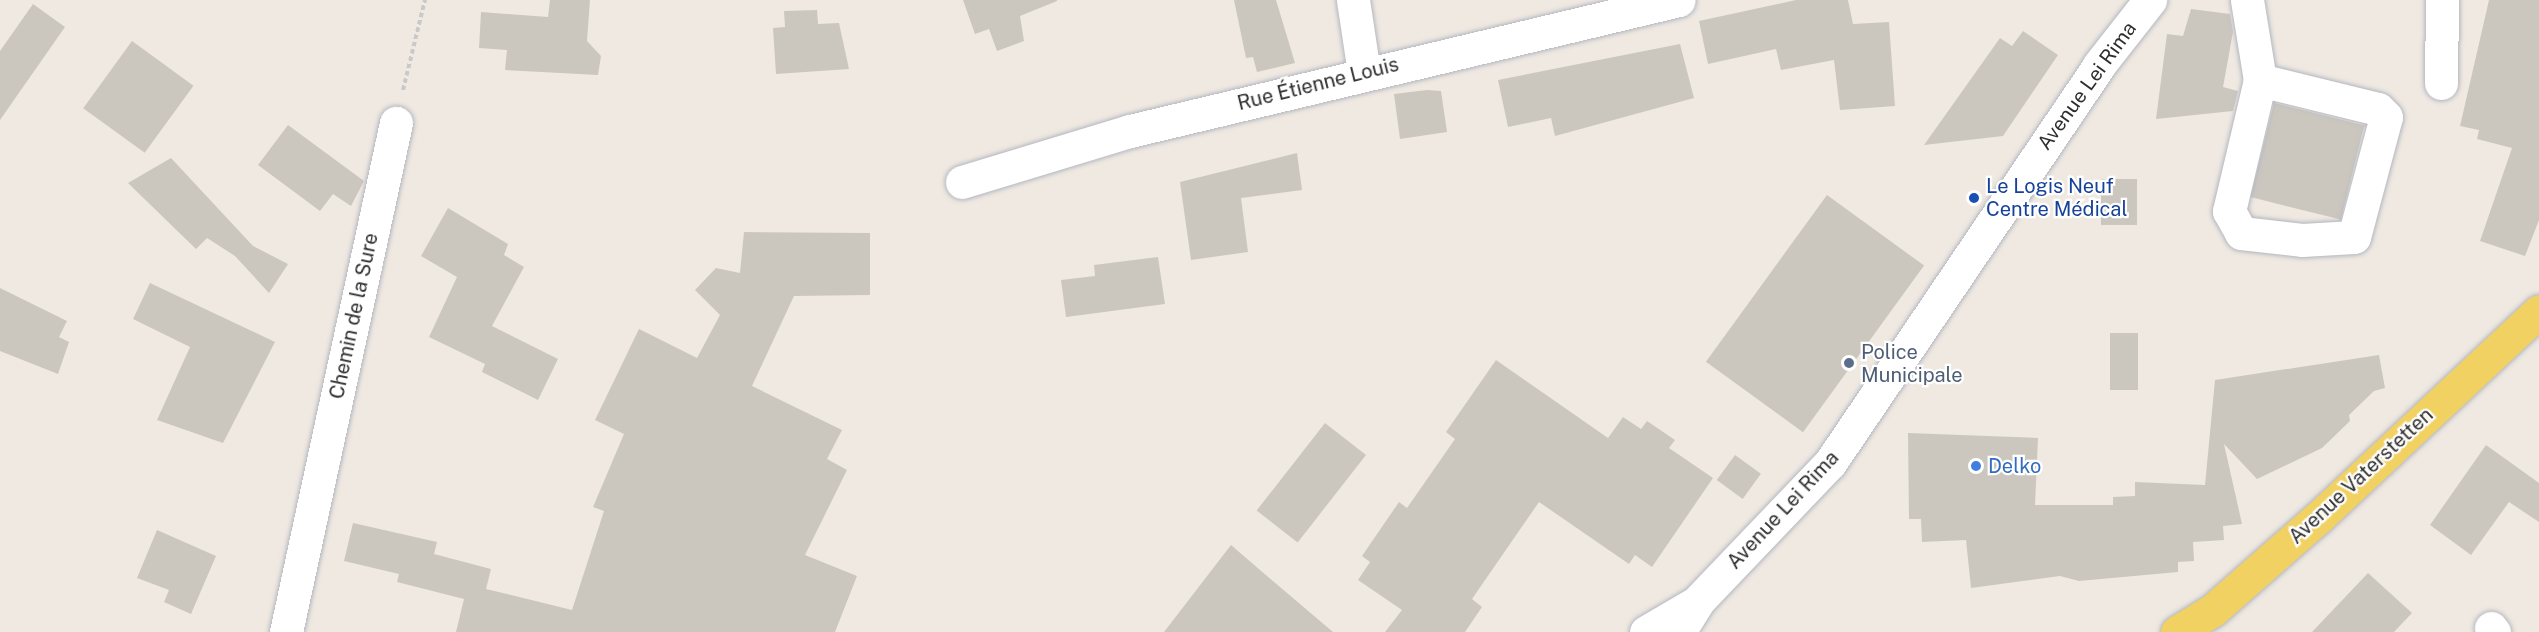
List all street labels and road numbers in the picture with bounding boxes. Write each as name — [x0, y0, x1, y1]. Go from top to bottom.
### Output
street label: Avenue Lei Rima — [2032, 17, 2142, 155]
street label: Rue Étienne Louis — [1235, 52, 1401, 116]
street label: Chemin de la Sure — [325, 231, 383, 401]
street label: Avenue Vaterstetten — [2284, 403, 2438, 549]
street label: Avenue Lei Rima — [1722, 446, 1844, 574]

